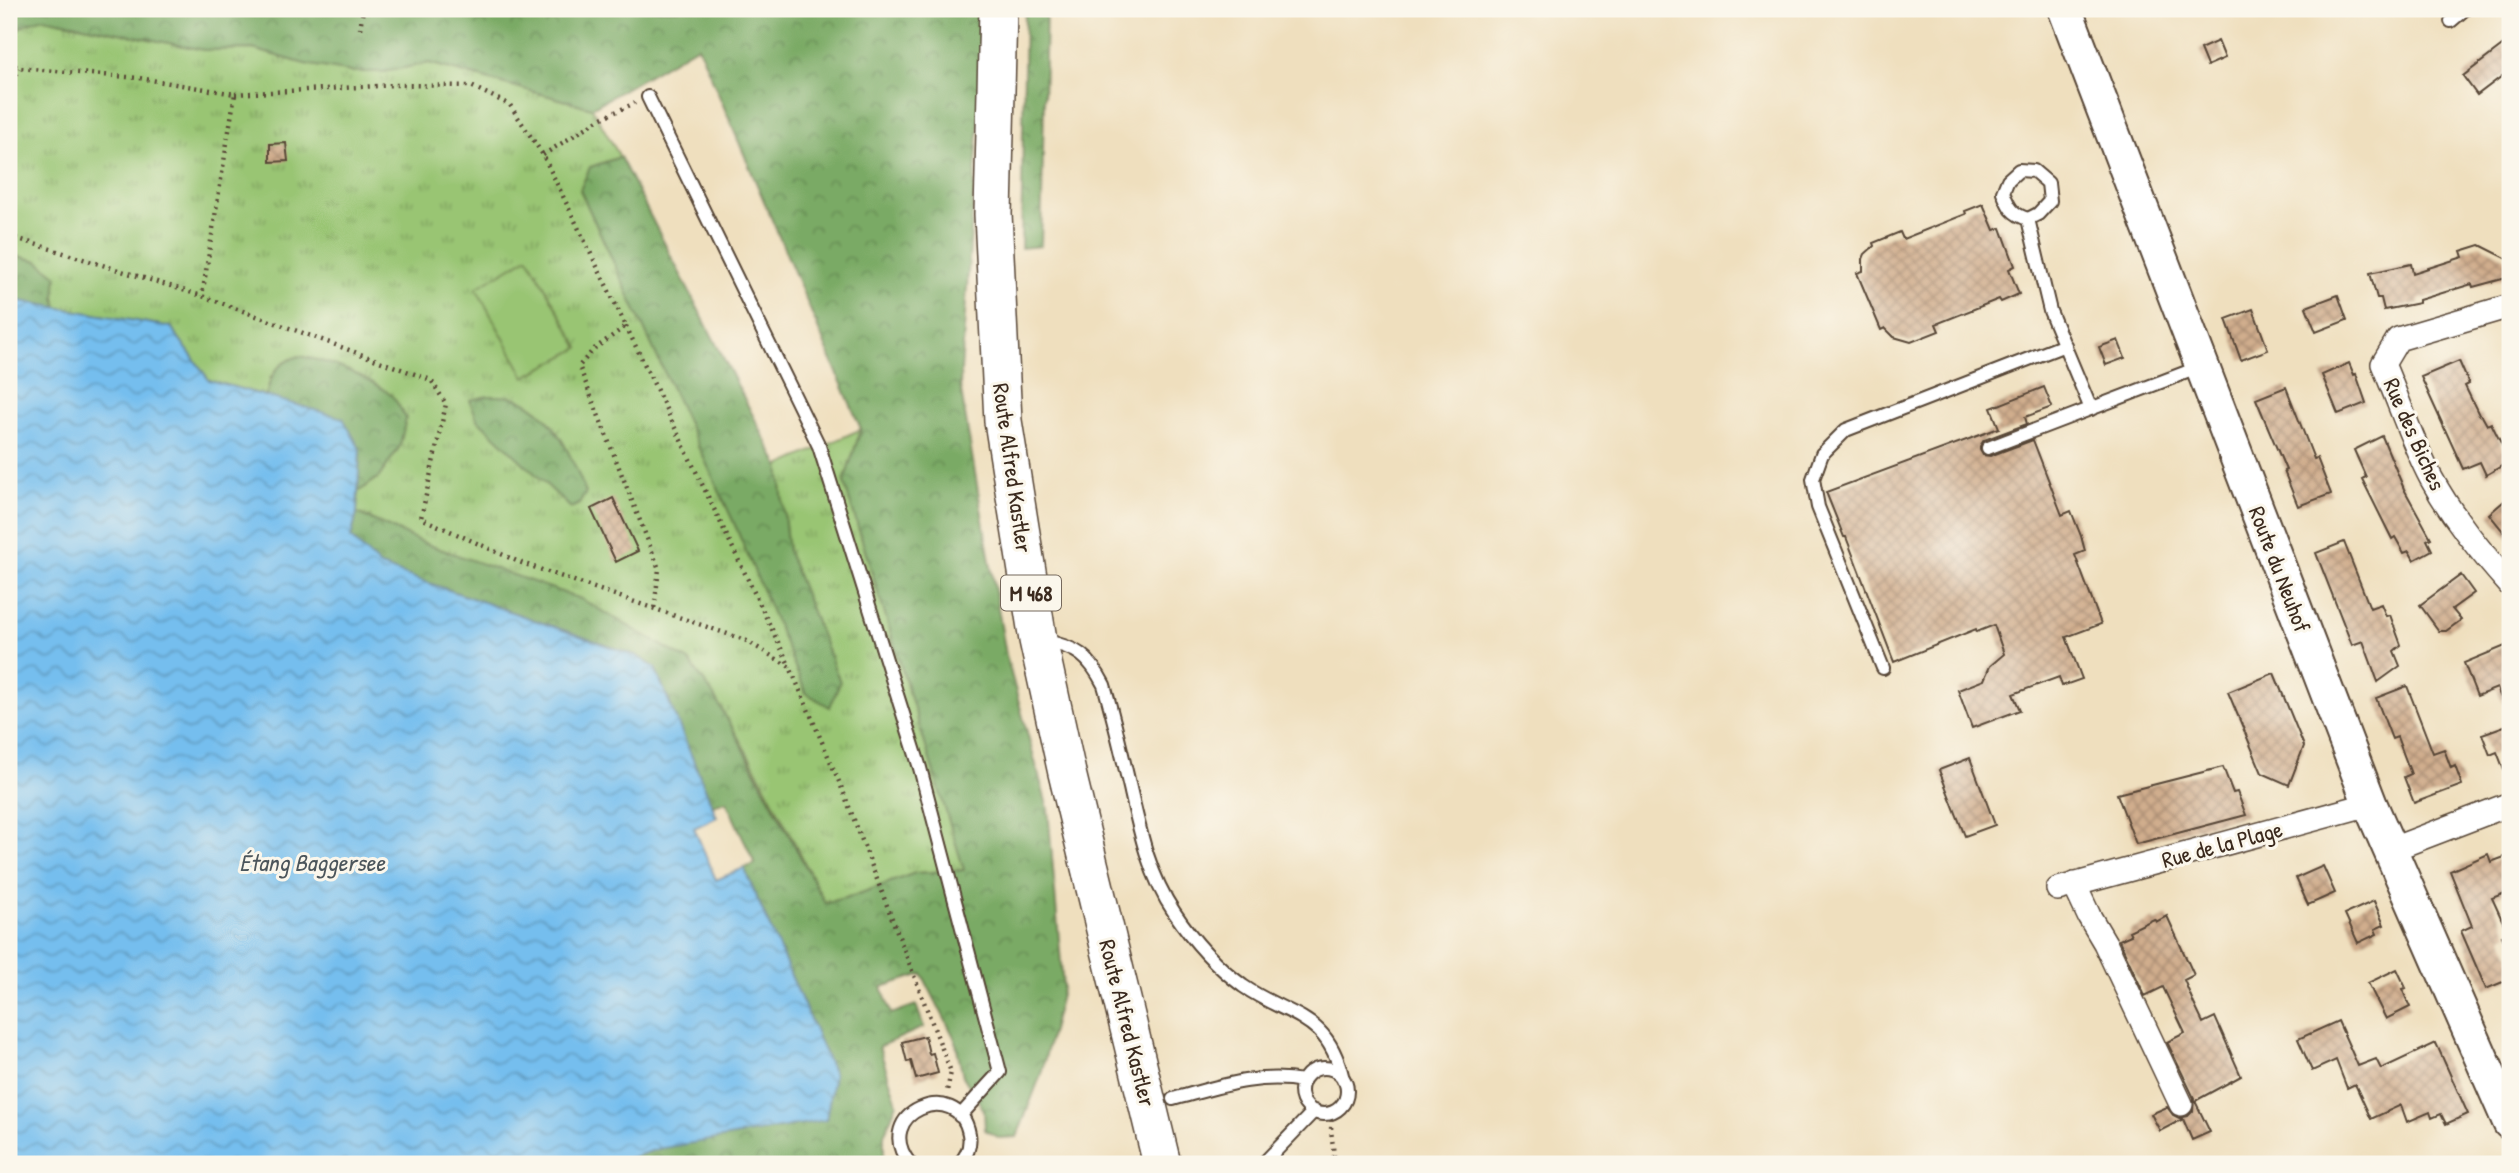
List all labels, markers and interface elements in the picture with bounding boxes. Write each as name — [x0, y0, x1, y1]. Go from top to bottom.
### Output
street label: Rue des Biches — [2376, 373, 2454, 495]
street label: Route Alfred Kastler — [986, 381, 1040, 555]
street label: Route du Neuhof — [2242, 502, 2318, 637]
road number: M 468 — [1001, 576, 1061, 610]
street label: Rue de la Plage — [2158, 813, 2286, 875]
water label: Étang Baggersee — [239, 846, 386, 879]
street label: Route Alfred Kastler — [1092, 936, 1164, 1110]

